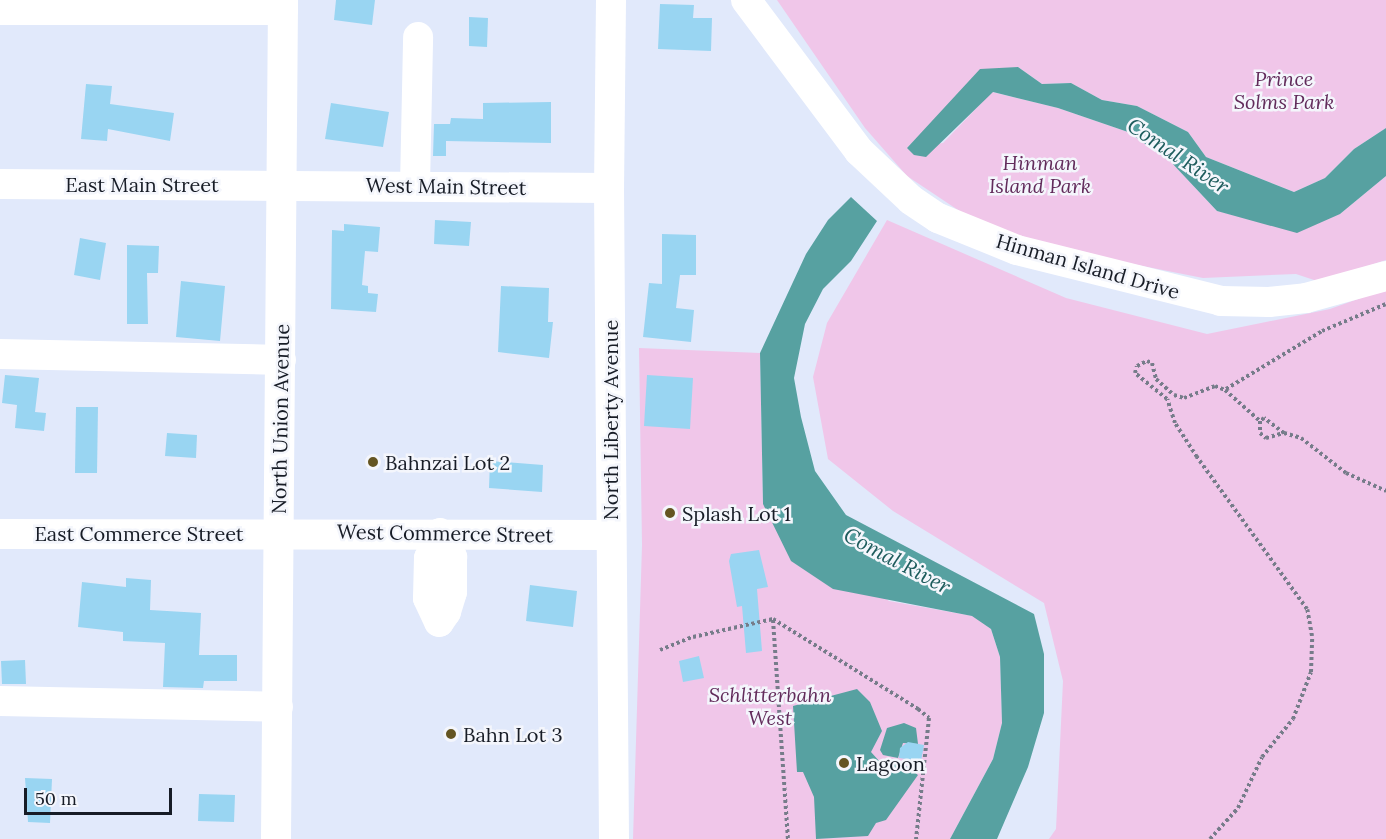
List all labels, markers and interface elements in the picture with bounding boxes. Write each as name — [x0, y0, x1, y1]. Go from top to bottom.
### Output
park label: Prince Solms Park — [1234, 67, 1334, 114]
water label: Comal River — [1122, 113, 1234, 199]
park label: Hinman Island Park — [989, 151, 1091, 198]
street label: East Main Street — [65, 172, 219, 196]
street label: West Main Street — [365, 173, 527, 199]
street label: Hinman Island Drive — [993, 228, 1183, 304]
street label: North Liberty Avenue — [598, 320, 622, 520]
street label: North Union Avenue — [266, 324, 294, 514]
place label: Bahnzai Lot 2 — [385, 450, 510, 474]
marker: Bahnzai Lot 2 — [366, 455, 380, 469]
place label: Splash Lot 1 — [682, 501, 791, 525]
marker: Splash Lot 1 — [663, 506, 677, 520]
street label: West Commerce Street — [337, 519, 553, 547]
street label: East Commerce Street — [34, 521, 244, 545]
water label: Comal River — [839, 522, 955, 600]
park label: Schlitterbahn West — [709, 682, 831, 729]
place label: Bahn Lot 3 — [463, 722, 563, 746]
marker: Bahn Lot 3 — [444, 727, 458, 741]
place label: Lagoon — [856, 751, 925, 775]
marker: Lagoon — [837, 756, 851, 770]
scale bar — [27, 776, 176, 814]
text: 50 m — [35, 787, 77, 810]

